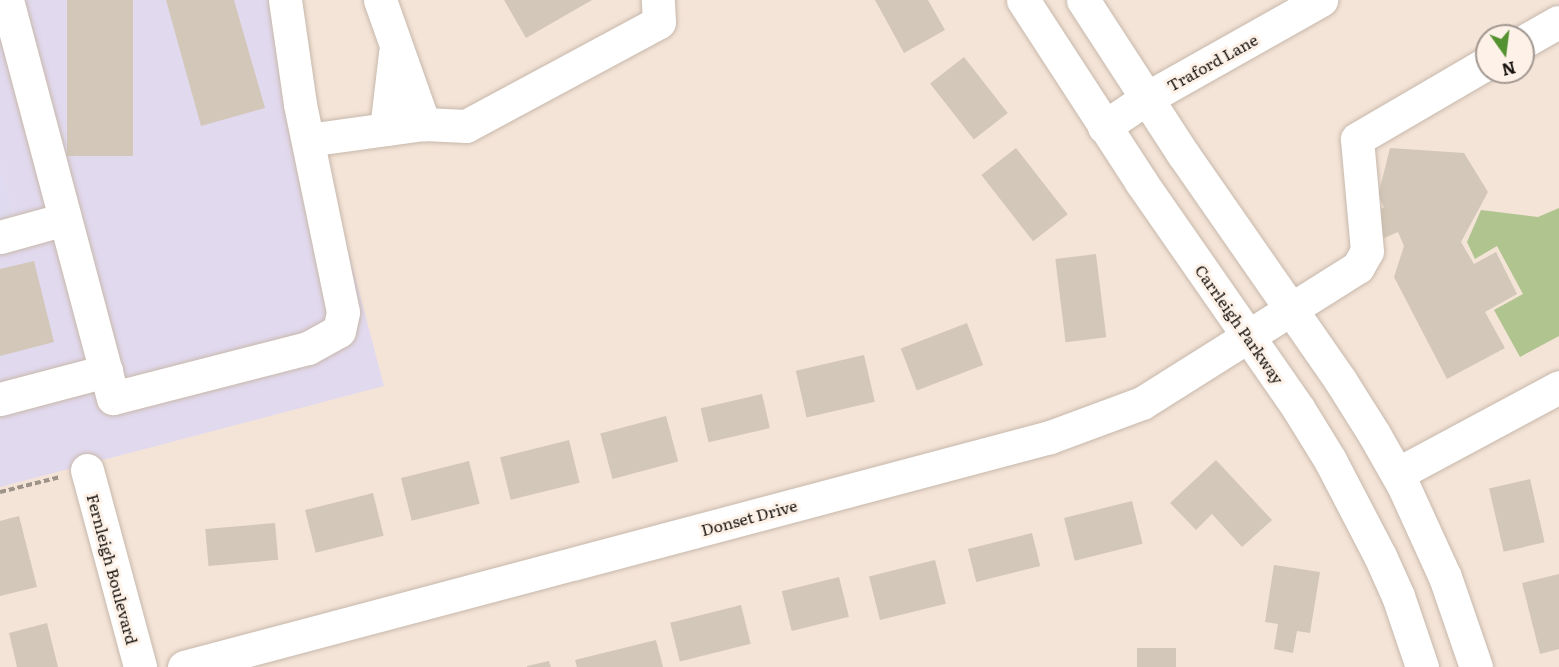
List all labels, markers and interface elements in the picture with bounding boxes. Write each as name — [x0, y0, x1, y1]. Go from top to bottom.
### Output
north arrow — [1475, 24, 1535, 84]
street label: Traford Lane — [1163, 29, 1261, 95]
text: N — [1499, 56, 1518, 83]
street label: Carrleigh Parkway — [1192, 261, 1288, 387]
street label: Fernleigh Boulevard — [84, 492, 142, 646]
street label: Donset Drive — [699, 495, 799, 539]

